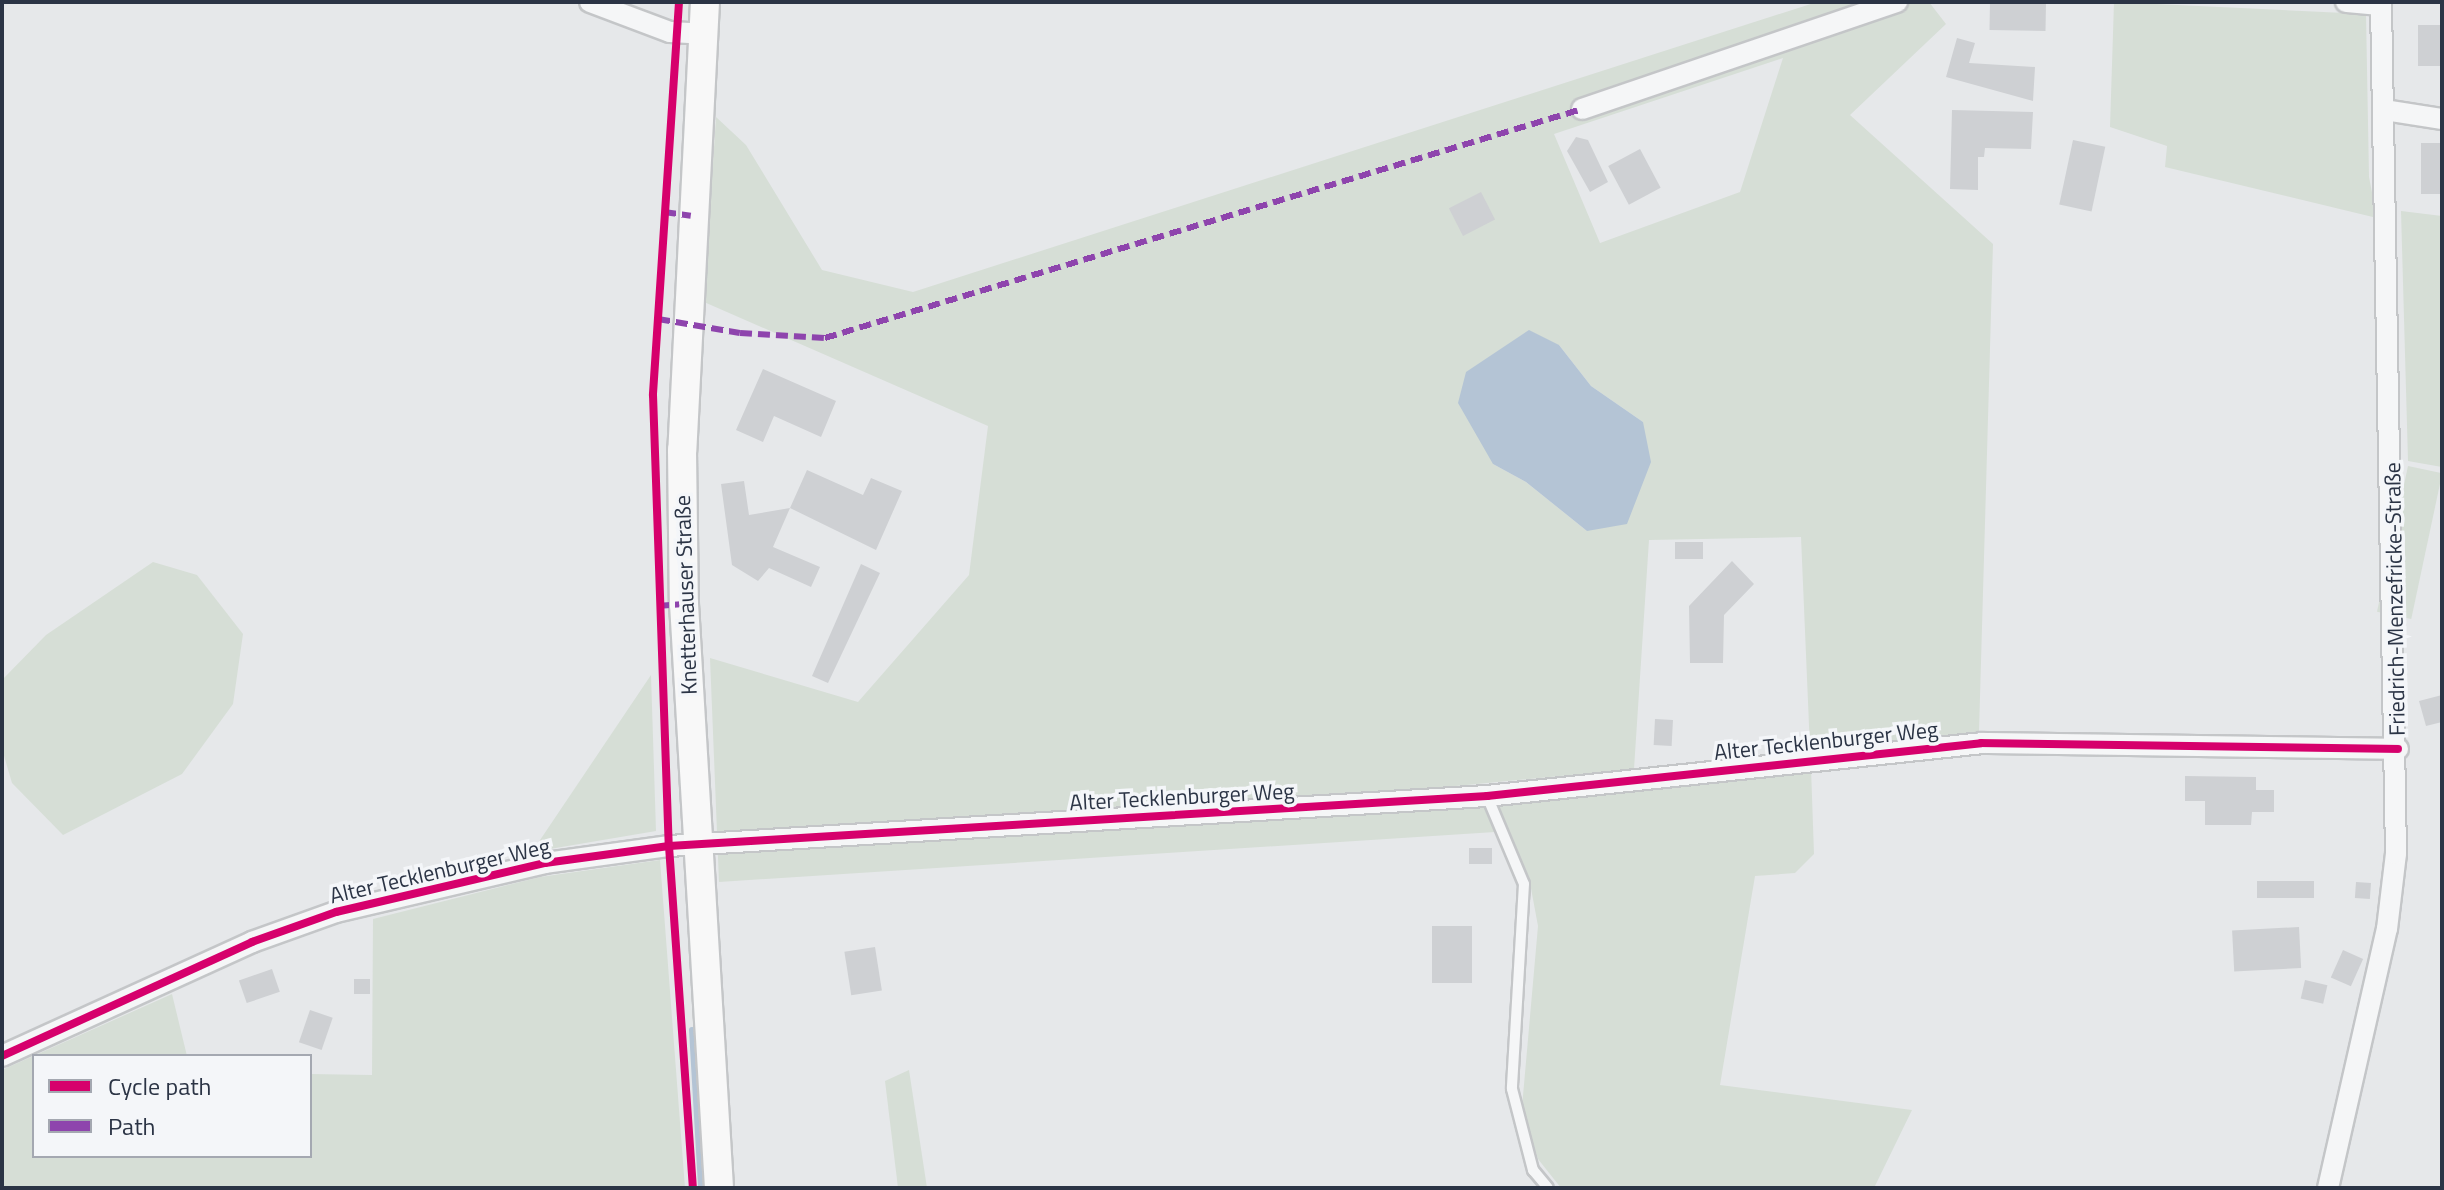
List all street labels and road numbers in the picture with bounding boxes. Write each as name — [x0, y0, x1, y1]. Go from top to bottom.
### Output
street label: Friedrich-Menzefricke-Straße — [2379, 462, 2411, 736]
street label: Knetterhauser Straße — [669, 495, 703, 695]
street label: Alter Tecklenburger Weg — [1713, 716, 1939, 766]
street label: Alter Tecklenburger Weg — [1069, 778, 1295, 816]
street label: Alter Tecklenburger Weg — [327, 833, 553, 909]

